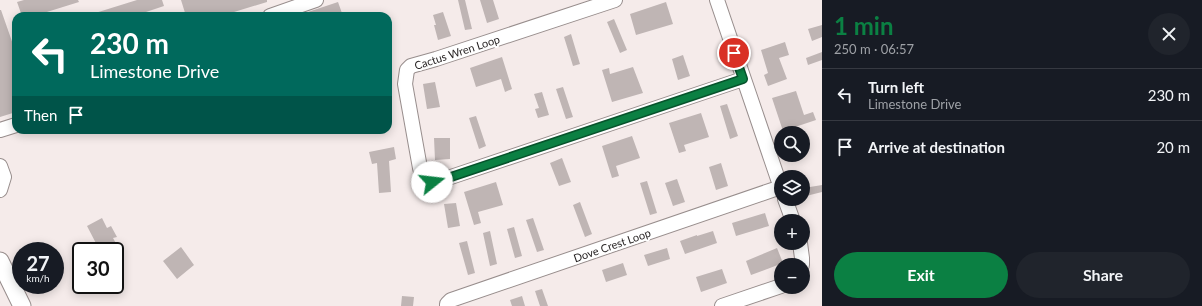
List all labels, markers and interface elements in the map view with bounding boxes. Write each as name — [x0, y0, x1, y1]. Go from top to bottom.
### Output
text: 1 min — [834, 11, 894, 40]
button: close — [1148, 13, 1190, 55]
text: 230 m — [90, 26, 169, 60]
icon: left — [24, 28, 76, 80]
street label: Cactus Wren Loop — [413, 32, 501, 72]
pin — [717, 36, 751, 70]
text: 250 m · 06:57 — [834, 41, 914, 57]
icon: arrive — [723, 42, 745, 64]
text: Limestone Drive — [90, 60, 219, 82]
text: Turn left — [868, 78, 924, 96]
icon: left — [834, 84, 856, 106]
text: 230 m — [1148, 86, 1190, 104]
text: Limestone Drive — [868, 96, 961, 112]
icon: arrive — [65, 104, 87, 126]
text: Then — [24, 106, 57, 124]
map controls — [774, 126, 810, 294]
button: search — [774, 126, 810, 162]
icon: arrive — [834, 136, 856, 158]
text: Arrive at destination — [868, 138, 1005, 156]
text: 20 m — [1156, 138, 1190, 156]
position arrow — [411, 161, 453, 203]
button: layers — [774, 170, 810, 206]
button: + — [774, 214, 810, 250]
street label: Dove Crest Loop — [572, 226, 652, 264]
speed limit sign: 30 — [72, 242, 124, 294]
text: 27 — [26, 251, 50, 275]
button: Exit — [834, 252, 1008, 298]
button: Share — [1016, 252, 1190, 298]
button: − — [774, 258, 810, 294]
text: km/h — [26, 272, 50, 284]

